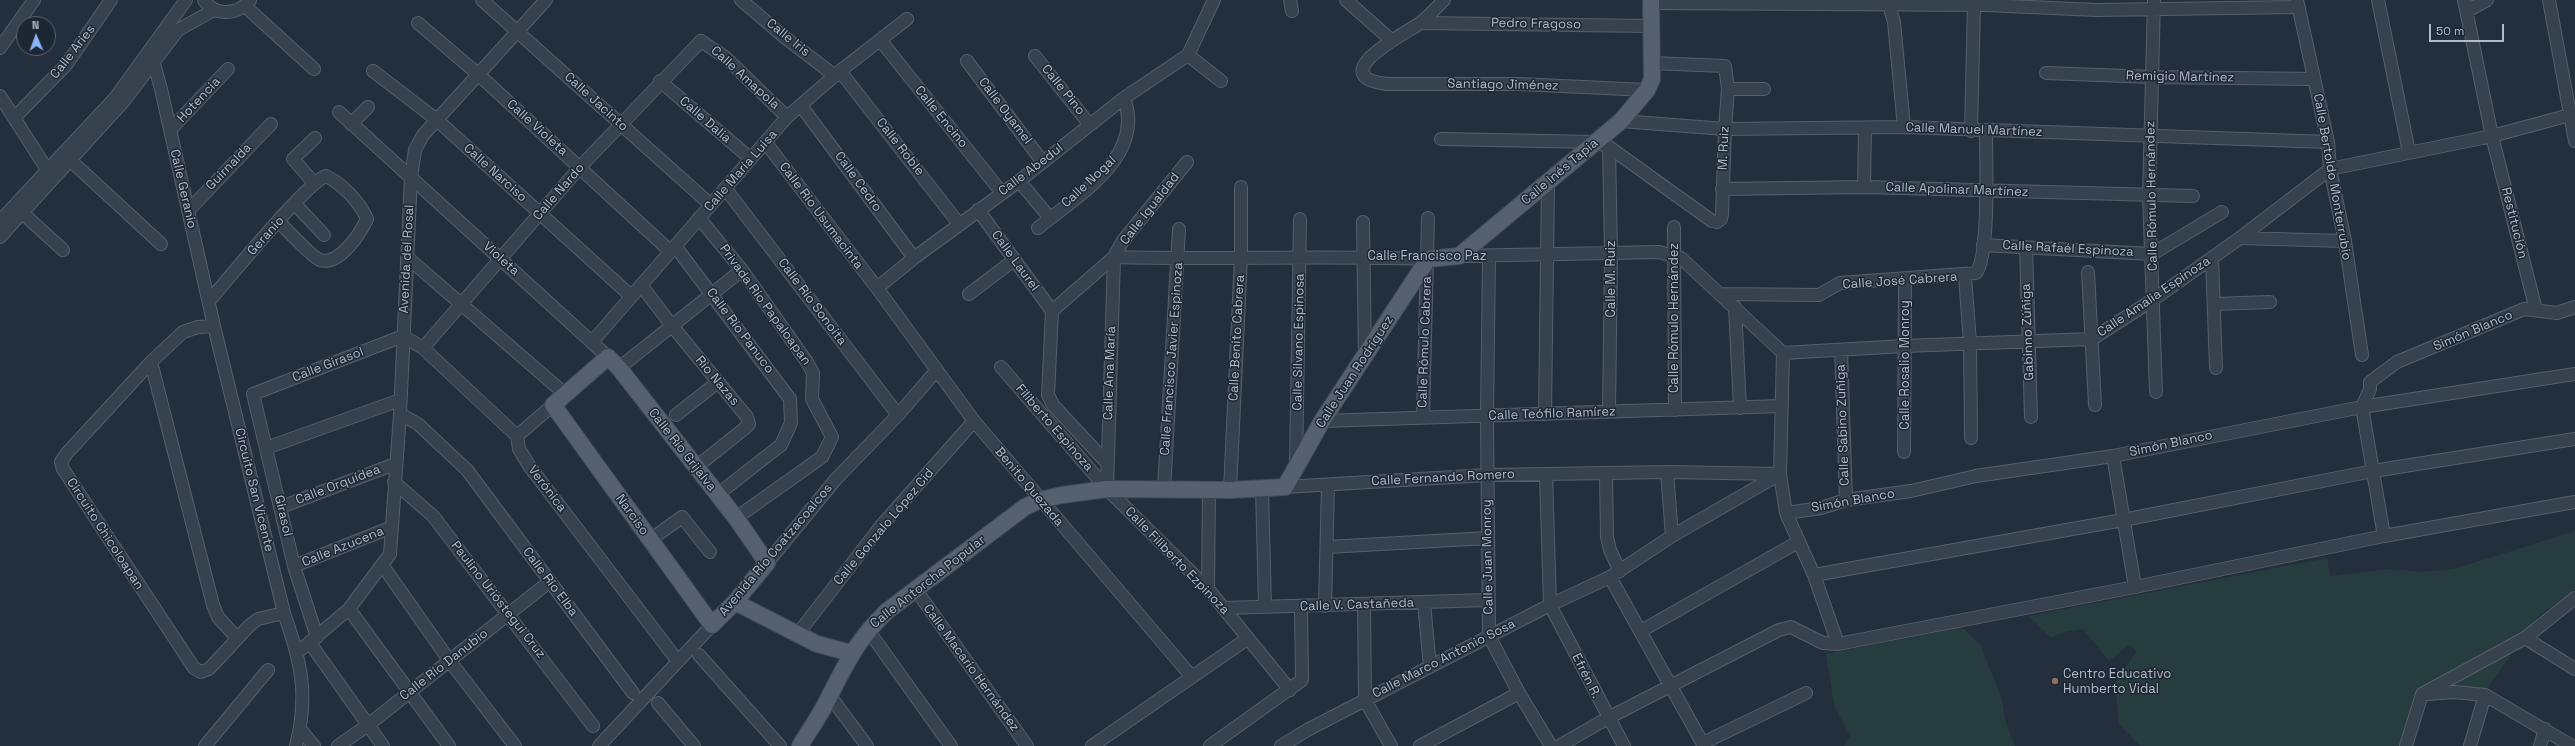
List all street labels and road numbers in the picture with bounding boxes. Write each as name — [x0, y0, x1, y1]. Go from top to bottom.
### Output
street label: Pedro Fragoso — [1491, 15, 1581, 33]
street label: Calle Iris — [763, 16, 813, 60]
street label: Calle Aries — [47, 22, 99, 82]
street label: Calle Amapola — [707, 43, 783, 113]
street label: Calle Pino — [1038, 62, 1088, 118]
street label: Remigio Martínez — [2126, 68, 2234, 86]
street label: Calle Jacinto — [561, 69, 631, 135]
street label: Hotencia — [174, 74, 224, 126]
street label: Calle Oyamel — [975, 75, 1035, 147]
street label: Santiago Jiménez — [1447, 76, 1559, 94]
street label: Calle Encino — [911, 83, 971, 151]
street label: Calle Bertoldo Monterrubio — [2310, 92, 2354, 262]
street label: Calle Dalia — [676, 93, 734, 147]
street label: Calle Violeta — [503, 97, 571, 159]
street label: Calle Roble — [873, 115, 927, 179]
street label: Calle Manuel Martínez — [1905, 120, 2043, 140]
street label: Calle Rómulo Hernández — [2143, 121, 2161, 271]
street label: M. Ruiz — [1715, 126, 1733, 170]
street label: Calle María Luisa — [701, 127, 781, 215]
street label: Calle Inés Tapia — [1518, 135, 1602, 209]
street label: Guirnalda — [203, 140, 255, 194]
street label: Calle Narciso — [460, 140, 530, 206]
street label: Calle Abedul — [996, 141, 1066, 199]
street label: Calle Geranio — [166, 148, 200, 230]
street label: Calle Cedro — [831, 149, 885, 215]
street label: Calle Nogal — [1058, 153, 1120, 211]
street label: Calle Río Usumacinta — [776, 159, 866, 273]
street label: Calle Nardo — [530, 160, 588, 224]
street label: Calle Igualdad — [1117, 170, 1183, 248]
street label: Calle Apolinar Martínez — [1885, 180, 2029, 200]
street label: Restitución — [2498, 186, 2530, 260]
street label: Avenida del Rosal — [396, 204, 418, 314]
street label: Geranio — [244, 213, 288, 259]
street label: Calle Laurel — [988, 228, 1042, 294]
street label: Calle Rafaél Espinoza — [2002, 238, 2134, 260]
street label: Violeta — [480, 239, 522, 279]
street label: Calle M. Ruiz — [1603, 240, 1619, 318]
street label: Privada Río Papaloapan — [716, 242, 814, 368]
street label: Calle Rómulo Hernández — [1666, 243, 1682, 393]
street label: Calle Francisco Paz — [1367, 248, 1487, 264]
street label: Calle Amalia Espinoza — [2095, 253, 2213, 341]
street label: Calle Río Sonoita — [774, 256, 850, 348]
street label: Calle Francisco Javier Espinoza — [1157, 262, 1187, 456]
street label: Calle José Cabrera — [1842, 269, 1958, 293]
street label: Calle Silvano Espinosa — [1290, 273, 1308, 411]
street label: Calle Benito Cabrera — [1226, 274, 1248, 402]
street label: Calle Rómulo Cabrera — [1415, 276, 1435, 408]
street label: Gabinno Zúñiga — [2019, 283, 2037, 381]
street label: Calle Río Panuco — [703, 285, 777, 377]
street label: Calle Rosalio Monroy — [1897, 300, 1913, 430]
street label: Simón Blanco — [2431, 307, 2515, 355]
street label: Calle Juan Rodríguez — [1313, 313, 1397, 431]
street label: Calle Ana María — [1101, 326, 1119, 420]
street label: Calle Girasol — [290, 344, 366, 386]
street label: Río Nazas — [692, 353, 742, 409]
street label: Calle Sabino Zuñiga — [1833, 364, 1853, 486]
street label: Filiberto Espinoza — [1012, 381, 1096, 475]
street label: Calle Teófilo Ramírez — [1488, 404, 1616, 424]
street label: Calle Río Grijalva — [645, 405, 719, 495]
street label: Circuito San Vicente — [231, 427, 277, 553]
street label: Simón Blanco — [2128, 428, 2214, 460]
street label: Benito Quezada — [991, 444, 1067, 530]
street label: Calle Orquídea — [293, 462, 383, 508]
street label: Verónica — [524, 463, 570, 515]
street label: Calle Gonzalo López Cid — [831, 465, 937, 589]
street label: Calle Fernando Romero — [1371, 466, 1515, 490]
street label: Circuito Chicoloapan — [63, 475, 147, 593]
street label: Avenida Río Coatzacoalcos — [716, 481, 836, 619]
street label: Simón Blanco — [1810, 486, 1896, 516]
street label: Narciso — [612, 492, 652, 538]
street label: Girasol — [271, 494, 295, 538]
street label: Calle Juan Monroy — [1479, 499, 1497, 615]
street label: Calle Filiberto Ezpinoza — [1122, 504, 1232, 618]
street label: Calle Azucena — [300, 523, 386, 571]
street label: Calle Antorcha Popular — [867, 532, 989, 632]
street label: Paulino Urióstegui Cruz — [447, 538, 549, 662]
street label: Calle Río Elba — [519, 544, 581, 620]
street label: Calle V. Castañeda — [1300, 595, 1414, 615]
street label: Calle Macario Hernández — [920, 601, 1022, 735]
street label: Calle Marco Antonio Sosa — [1370, 616, 1518, 702]
street label: Calle Río Danubio — [397, 626, 491, 704]
street label: Efrén R. — [1568, 651, 1604, 701]

